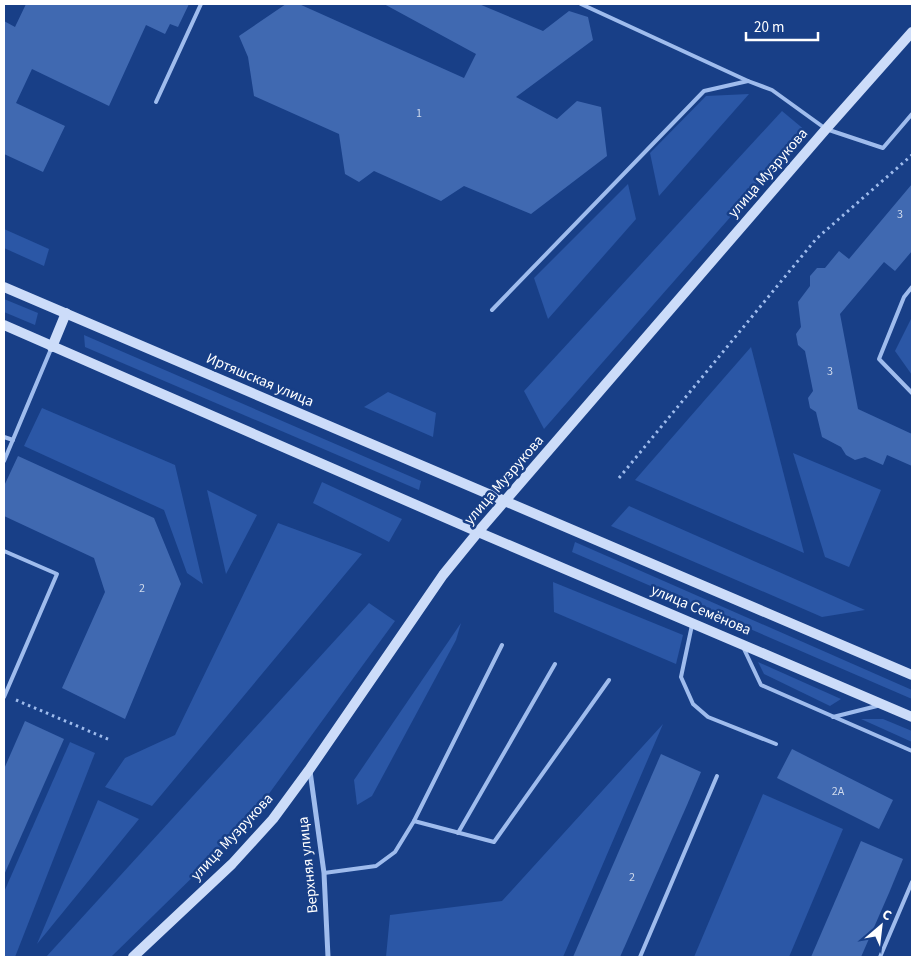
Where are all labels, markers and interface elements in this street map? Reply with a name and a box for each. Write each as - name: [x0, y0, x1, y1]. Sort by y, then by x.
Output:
- scale bar: [746, 10, 818, 42]
- text: 20 m: [754, 17, 784, 38]
- house number: 1: [416, 105, 422, 122]
- street label: улица Музрукова: [723, 124, 813, 222]
- house number: 3: [897, 206, 903, 223]
- street label: Иртяшская улица: [203, 348, 317, 412]
- house number: 3: [827, 363, 833, 380]
- street label: улица Музрукова: [459, 431, 549, 529]
- street label: улица Семёнова: [648, 579, 754, 641]
- house number: 2: [139, 580, 145, 597]
- house number: 2А: [832, 783, 845, 800]
- street label: улица Музрукова: [186, 789, 278, 885]
- street label: Верхняя улица: [292, 816, 324, 914]
- house number: 2: [629, 869, 635, 886]
- north arrow: [856, 901, 906, 951]
- text: С: [878, 905, 895, 926]

